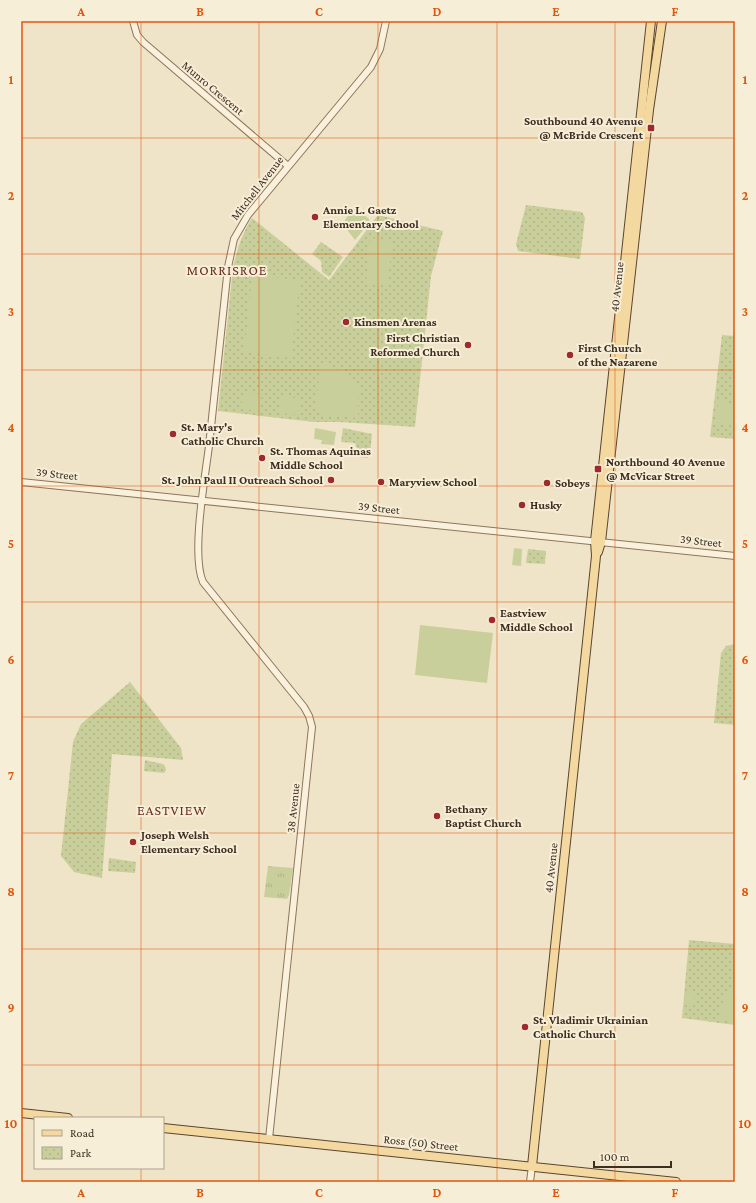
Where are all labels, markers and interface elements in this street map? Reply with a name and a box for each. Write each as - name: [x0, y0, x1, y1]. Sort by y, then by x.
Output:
- text: A: [76, 4, 85, 19]
- text: B: [196, 4, 204, 19]
- text: C: [315, 4, 323, 19]
- text: D: [433, 4, 442, 19]
- text: E: [552, 4, 560, 19]
- text: F: [672, 4, 679, 19]
- street label: Munro Crescent: [179, 58, 248, 119]
- text: 1: [9, 72, 14, 87]
- text: 1: [743, 72, 748, 87]
- place label: Southbound 40 Avenue @ McBride Crescent: [524, 114, 644, 142]
- marker: Southbound 40 Avenue @ McBride Crescent: [646, 123, 656, 133]
- street label: Mitchell Avenue: [228, 153, 286, 223]
- text: 2: [8, 188, 15, 203]
- text: 2: [742, 188, 749, 203]
- place label: Annie L. Gaetz Elementary School: [322, 203, 419, 231]
- marker: Annie L. Gaetz Elementary School: [310, 212, 320, 222]
- street label: 40 Avenue: [607, 261, 627, 313]
- district label: MORRISROE: [187, 262, 267, 278]
- text: 3: [8, 304, 14, 319]
- text: 3: [742, 304, 748, 319]
- place label: Kinsmen Arenas: [354, 315, 437, 329]
- marker: Kinsmen Arenas: [341, 317, 351, 327]
- place label: First Christian Reformed Church: [370, 331, 460, 359]
- marker: First Christian Reformed Church: [463, 340, 473, 350]
- place label: First Church of the Nazarene: [578, 341, 658, 369]
- marker: First Church of the Nazarene: [565, 350, 575, 360]
- text: 4: [7, 420, 15, 435]
- place label: St. Mary's Catholic Church: [181, 420, 264, 448]
- text: 4: [741, 420, 749, 435]
- marker: St. Mary's Catholic Church: [168, 429, 178, 439]
- place label: St. Thomas Aquinas Middle School: [270, 444, 371, 472]
- marker: St. Thomas Aquinas Middle School: [257, 453, 267, 463]
- place label: Northbound 40 Avenue @ McVicar Street: [606, 455, 725, 483]
- marker: Northbound 40 Avenue @ McVicar Street: [593, 464, 603, 474]
- street label: 39 Street: [35, 465, 80, 483]
- place label: St. John Paul II Outreach School: [161, 473, 323, 487]
- marker: St. John Paul II Outreach School: [326, 475, 336, 485]
- place label: Maryview School: [389, 475, 477, 489]
- place label: Sobeys: [555, 476, 590, 490]
- marker: Maryview School: [376, 477, 386, 487]
- marker: Sobeys: [542, 478, 552, 488]
- place label: Husky: [530, 498, 562, 512]
- street label: 39 Street: [357, 499, 402, 517]
- marker: Husky: [517, 500, 527, 510]
- street label: 39 Street: [679, 532, 724, 550]
- text: 5: [8, 536, 14, 551]
- text: 5: [742, 536, 748, 551]
- place label: Eastview Middle School: [500, 606, 573, 634]
- marker: Eastview Middle School: [487, 615, 497, 625]
- text: 6: [7, 652, 15, 667]
- text: 6: [741, 652, 749, 667]
- text: 7: [8, 768, 14, 783]
- text: 7: [742, 768, 748, 783]
- street label: 38 Avenue: [283, 783, 303, 833]
- district label: EASTVIEW: [137, 802, 207, 818]
- place label: Bethany Baptist Church: [445, 802, 522, 830]
- marker: Bethany Baptist Church: [432, 811, 442, 821]
- place label: Joseph Welsh Elementary School: [139, 828, 237, 856]
- marker: Joseph Welsh Elementary School: [128, 837, 138, 847]
- street label: 40 Avenue: [541, 842, 561, 894]
- text: 8: [7, 884, 15, 899]
- text: 8: [741, 884, 749, 899]
- text: 9: [7, 1000, 15, 1015]
- text: 9: [741, 1000, 749, 1015]
- place label: St. Vladimir Ukrainian Catholic Church: [533, 1013, 648, 1041]
- marker: St. Vladimir Ukrainian Catholic Church: [520, 1022, 530, 1032]
- text: 10: [5, 1116, 17, 1131]
- text: 10: [739, 1116, 751, 1131]
- legend: [34, 1117, 164, 1169]
- text: Road: [70, 1126, 95, 1140]
- street label: Ross (50) Street: [383, 1132, 460, 1154]
- scale bar: [594, 1143, 671, 1169]
- text: Park: [70, 1146, 92, 1160]
- text: 100 m: [600, 1150, 630, 1164]
- text: A: [76, 1185, 85, 1200]
- text: B: [196, 1185, 204, 1200]
- text: C: [315, 1185, 323, 1200]
- text: D: [433, 1185, 442, 1200]
- text: E: [552, 1185, 560, 1200]
- text: F: [672, 1185, 679, 1200]

